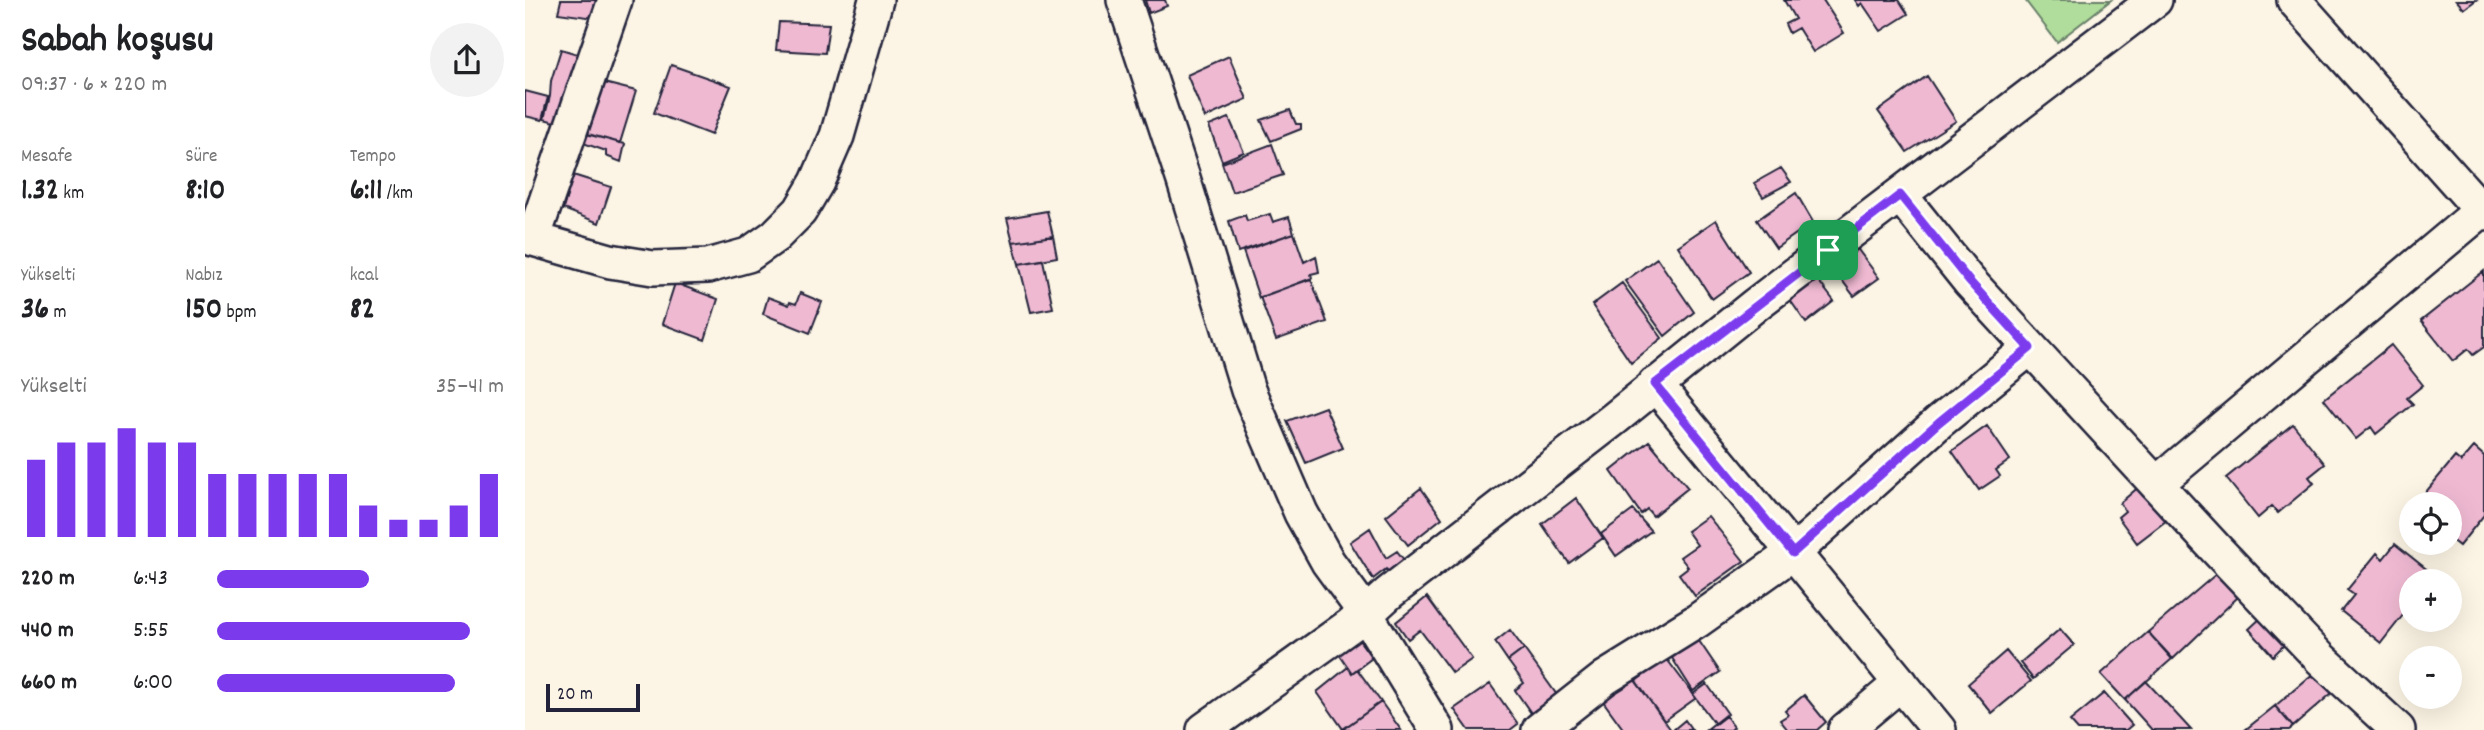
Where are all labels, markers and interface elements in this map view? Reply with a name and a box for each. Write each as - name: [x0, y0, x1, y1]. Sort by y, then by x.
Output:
- text: Sabah koşusu: [21, 15, 214, 70]
- button: share: [430, 23, 504, 97]
- text: 09:37 · 6 × 220 m: [21, 69, 167, 102]
- text: Mesafe: [21, 144, 72, 171]
- text: Süre: [185, 144, 217, 171]
- text: Tempo: [350, 144, 396, 171]
- text: 1.32: [21, 171, 59, 214]
- text: 8:10: [185, 171, 225, 214]
- text: 6:11: [350, 171, 382, 214]
- text: km: [59, 181, 84, 208]
- text: /km: [382, 181, 413, 208]
- pin: [1798, 220, 1858, 280]
- icon: arrive: [1809, 231, 1847, 269]
- text: Yükselti: [21, 263, 75, 290]
- text: Nabız: [185, 263, 223, 290]
- text: kcal: [350, 263, 379, 290]
- text: 36: [21, 290, 49, 333]
- text: 150: [185, 290, 222, 333]
- text: 82: [350, 290, 375, 333]
- text: m: [49, 300, 66, 327]
- text: bpm: [222, 300, 257, 327]
- text: Yükselti: [21, 371, 87, 404]
- text: 35–41 m: [436, 371, 504, 404]
- map controls: [2399, 492, 2462, 709]
- button: locate: [2399, 492, 2462, 555]
- text: 220 m: [21, 563, 75, 596]
- text: 6:43: [133, 563, 168, 596]
- button: +: [2399, 569, 2462, 632]
- text: 440 m: [21, 615, 74, 648]
- text: 5:55: [133, 615, 169, 648]
- button: −: [2399, 646, 2462, 709]
- text: 660 m: [21, 667, 77, 700]
- text: 6:00: [133, 667, 173, 700]
- scale bar: [546, 681, 641, 713]
- text: 20 m: [557, 682, 593, 709]

